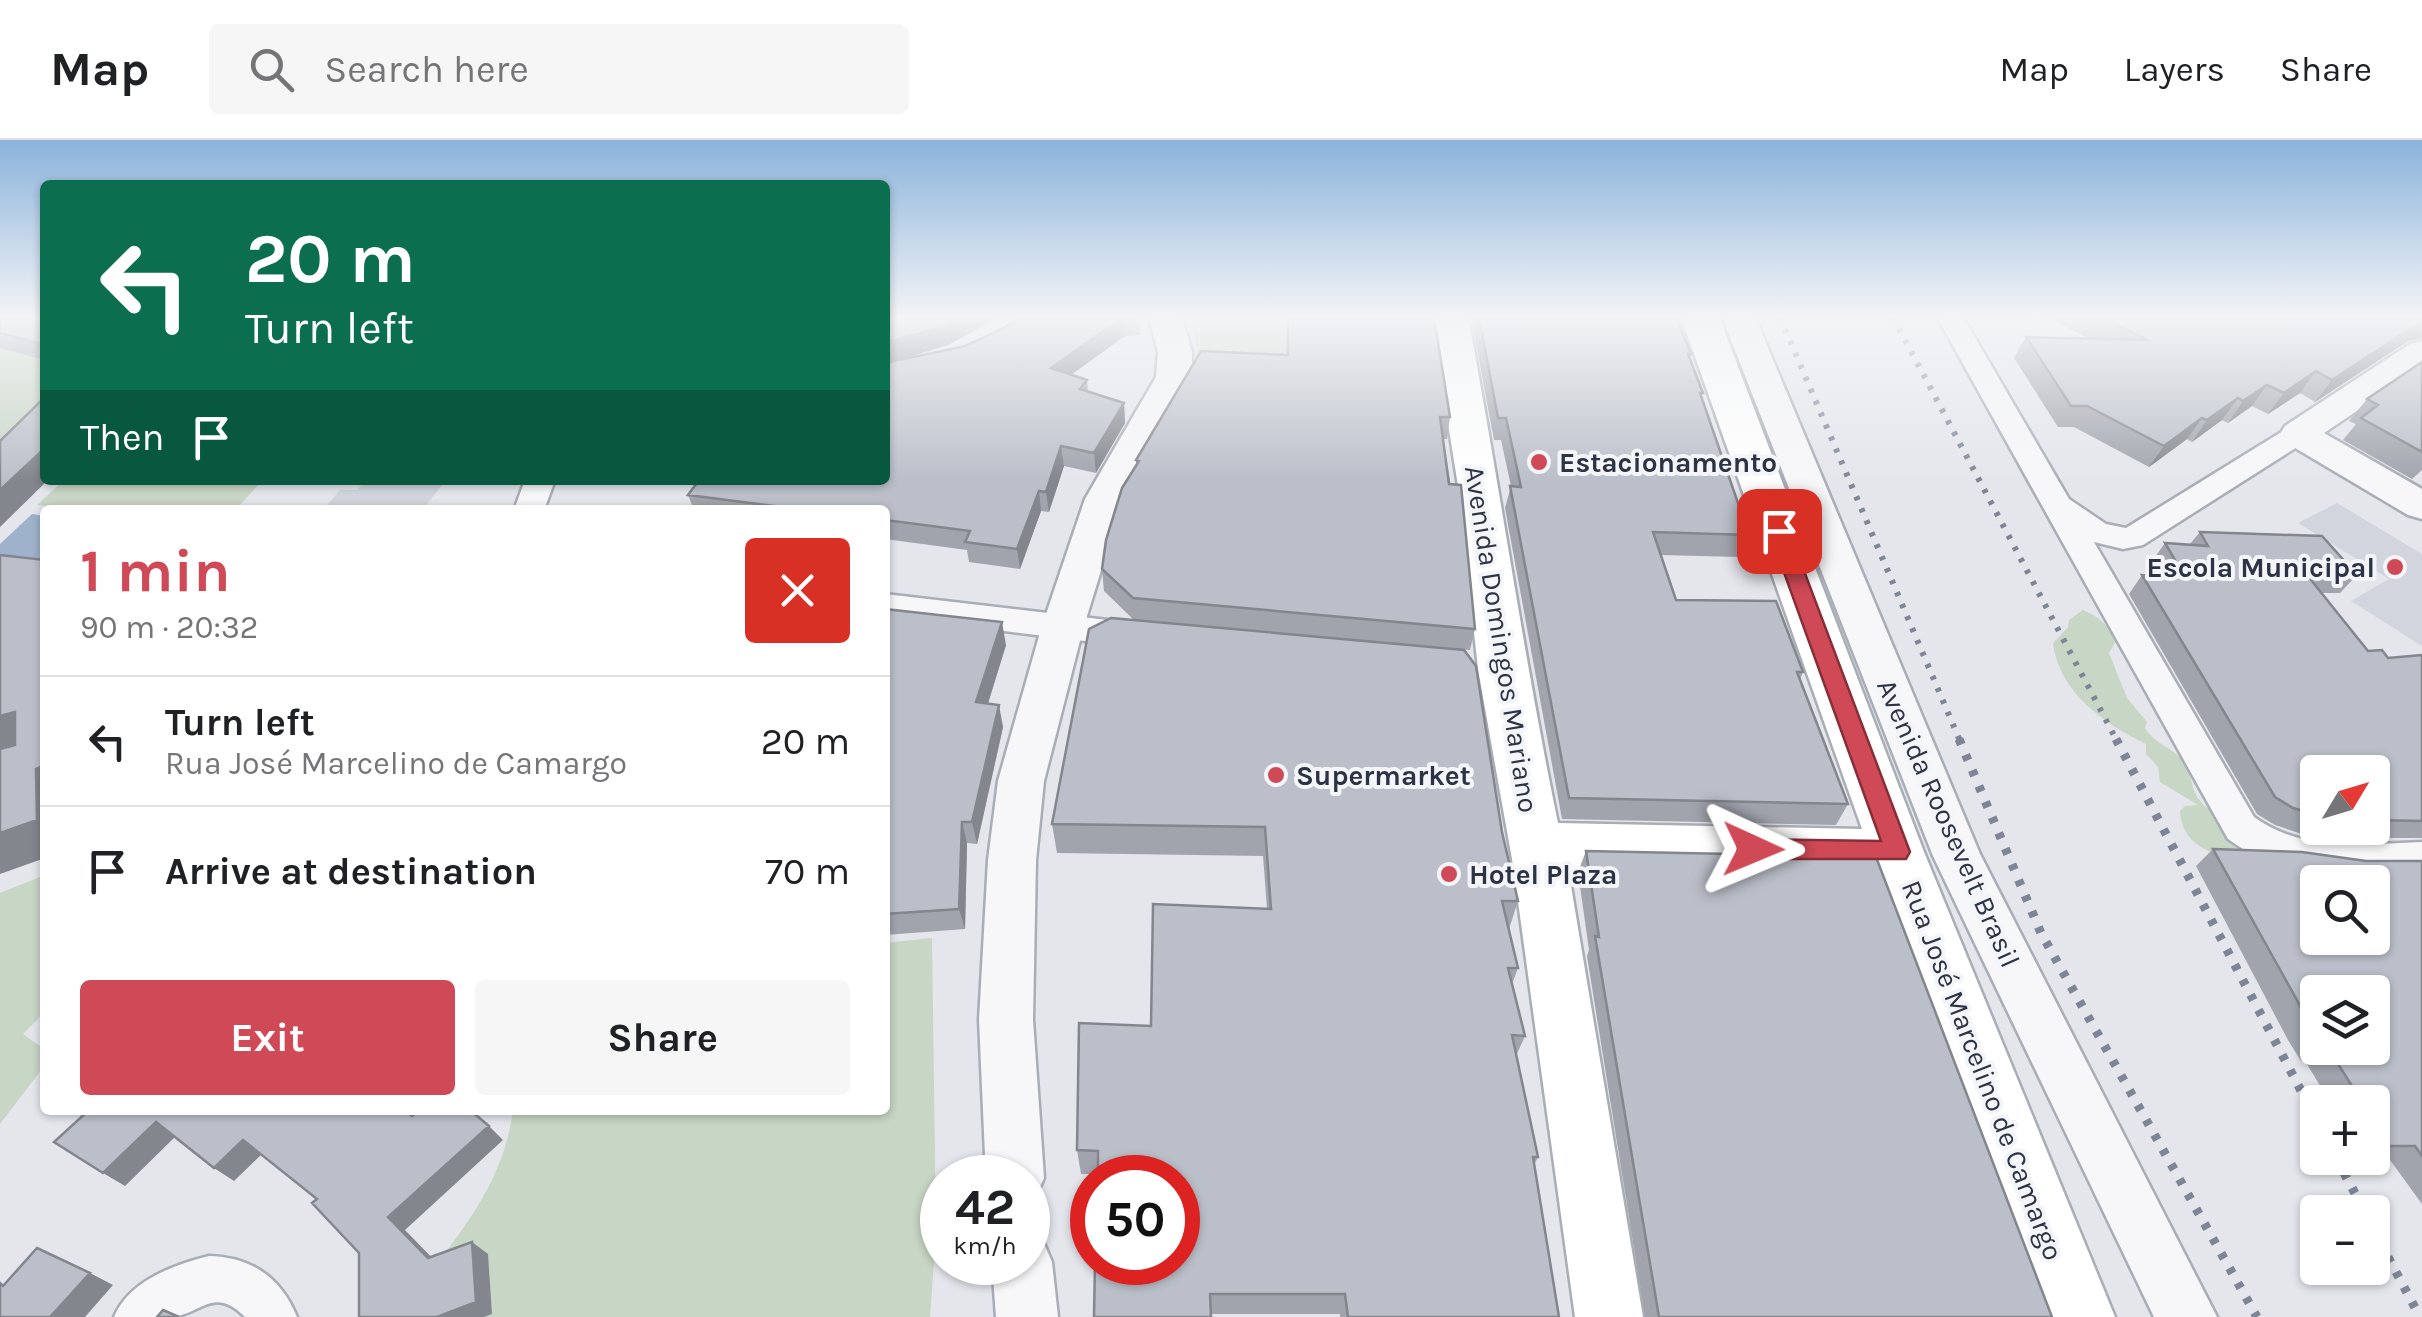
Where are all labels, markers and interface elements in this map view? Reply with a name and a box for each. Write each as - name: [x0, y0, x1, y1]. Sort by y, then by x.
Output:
- search box: [209, 24, 909, 114]
- text: Map: [50, 41, 149, 97]
- icon: search: [244, 42, 299, 97]
- text: Search here: [324, 47, 529, 92]
- text: Map: [1999, 49, 2069, 90]
- text: Layers: [2124, 49, 2225, 90]
- text: Share: [2280, 49, 2372, 90]
- text: 20 m: [245, 218, 416, 300]
- icon: left: [80, 220, 210, 350]
- text: Turn left: [245, 302, 414, 354]
- icon: arrive: [184, 410, 239, 465]
- text: Then: [80, 415, 164, 460]
- place label: Estacionamento: [1559, 446, 1777, 479]
- marker: Estacionamento: [1528, 451, 1550, 473]
- street label: Avenida Domingos Mariano: [1458, 463, 1545, 815]
- pin: [1737, 489, 1822, 574]
- icon: arrive: [1752, 504, 1807, 559]
- text: 1 min: [80, 536, 231, 606]
- button: close: [745, 538, 850, 643]
- place label: Escola Municipal: [2146, 551, 2375, 584]
- marker: Escola Municipal: [2384, 556, 2406, 578]
- text: 90 m · 20:32: [80, 609, 258, 646]
- street label: Avenida Roosevelt Brasil: [1870, 674, 2027, 972]
- text: Turn left: [165, 700, 315, 745]
- icon: left: [80, 714, 135, 769]
- text: 20 m: [761, 719, 850, 764]
- text: Rua José Marcelino de Camargo: [165, 745, 627, 782]
- north arrow: [2300, 755, 2390, 845]
- map controls: [2300, 755, 2390, 1285]
- place label: Supermarket: [1296, 759, 1471, 792]
- marker: Supermarket: [1265, 764, 1287, 786]
- position arrow: [1701, 797, 1805, 901]
- icon: arrive: [80, 844, 135, 899]
- text: Arrive at destination: [165, 849, 537, 894]
- text: 70 m: [765, 849, 850, 894]
- place label: Hotel Plaza: [1469, 858, 1618, 891]
- marker: Hotel Plaza: [1438, 863, 1460, 885]
- button: search: [2300, 865, 2390, 955]
- street label: Rua José Marcelino de Camargo: [1895, 876, 2070, 1265]
- button: layers: [2300, 975, 2390, 1065]
- button: Exit: [80, 980, 455, 1095]
- button: Share: [475, 980, 850, 1095]
- button: +: [2300, 1085, 2390, 1175]
- speed limit sign: 50: [1070, 1155, 1200, 1285]
- text: 42: [955, 1178, 1015, 1237]
- button: −: [2300, 1195, 2390, 1285]
- text: km/h: [953, 1231, 1017, 1260]

